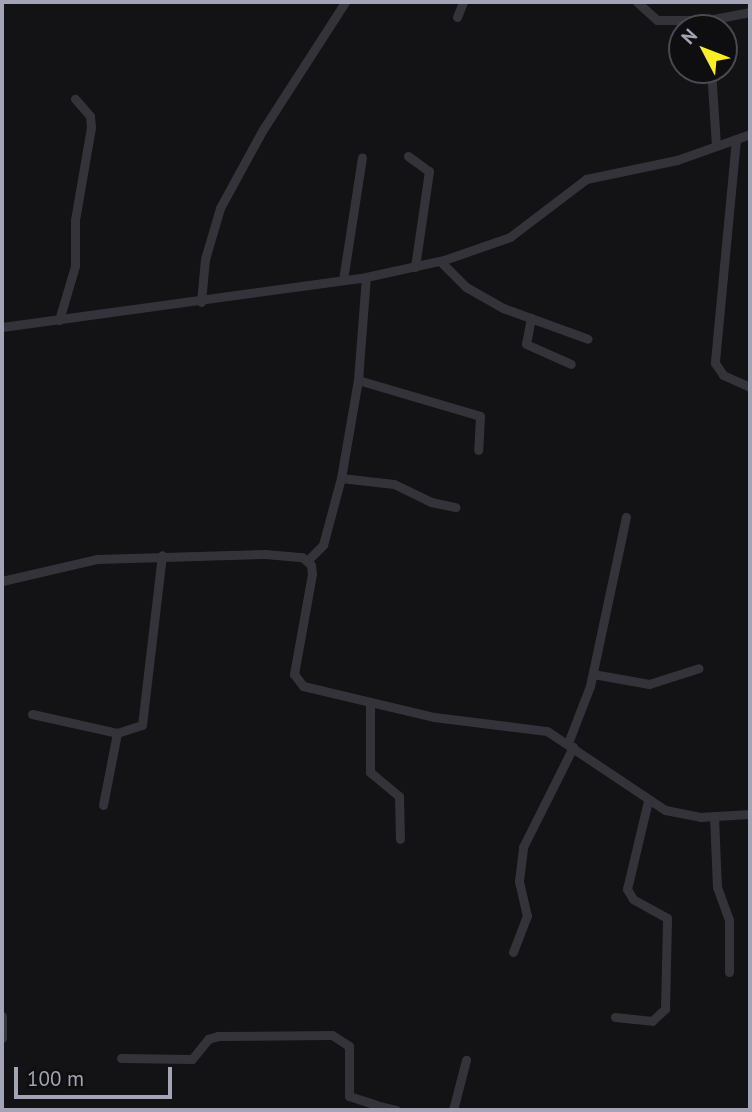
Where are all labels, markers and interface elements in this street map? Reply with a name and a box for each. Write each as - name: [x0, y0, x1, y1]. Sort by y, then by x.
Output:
- north arrow: [668, 14, 738, 84]
- text: N: [676, 24, 702, 49]
- scale bar: [18, 1052, 175, 1096]
- text: 100 m: [27, 1065, 84, 1092]

